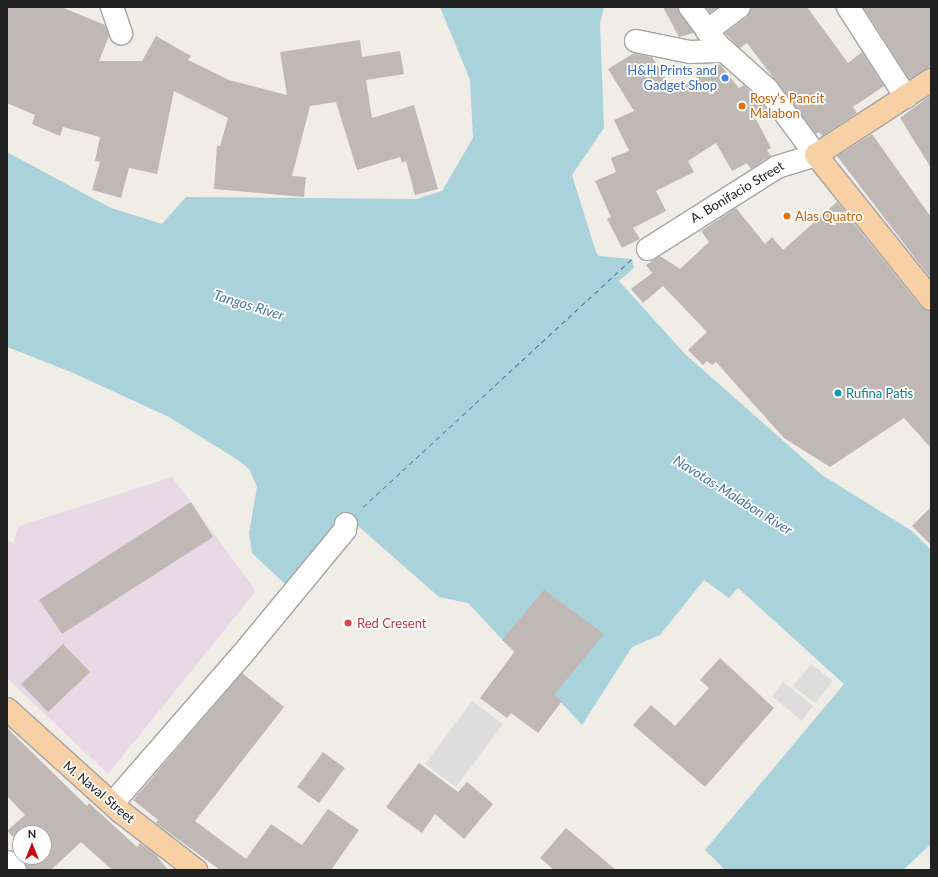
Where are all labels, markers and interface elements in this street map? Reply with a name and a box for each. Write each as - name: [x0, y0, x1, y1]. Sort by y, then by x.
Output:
- place label: H&H Prints and Gadget Shop: [627, 63, 717, 94]
- marker: H&H Prints and Gadget Shop: [720, 73, 730, 83]
- place label: Rosy's Pancit Malabon: [750, 91, 824, 122]
- marker: Rosy's Pancit Malabon: [737, 101, 747, 111]
- street label: A. Bonifacio Street: [687, 158, 787, 226]
- place label: Alas Quatro: [795, 208, 863, 224]
- marker: Alas Quatro: [782, 211, 792, 221]
- water label: Tangos River: [212, 286, 286, 324]
- place label: Rufina Patis: [846, 385, 913, 401]
- marker: Rufina Patis: [833, 388, 843, 398]
- water label: Navotas-Malabon River: [670, 452, 796, 538]
- place label: Red Cresent: [357, 615, 426, 631]
- marker: Red Cresent: [342, 617, 354, 629]
- street label: M. Naval Street: [60, 758, 138, 826]
- north arrow: [12, 825, 52, 865]
- text: N: [28, 827, 36, 840]

